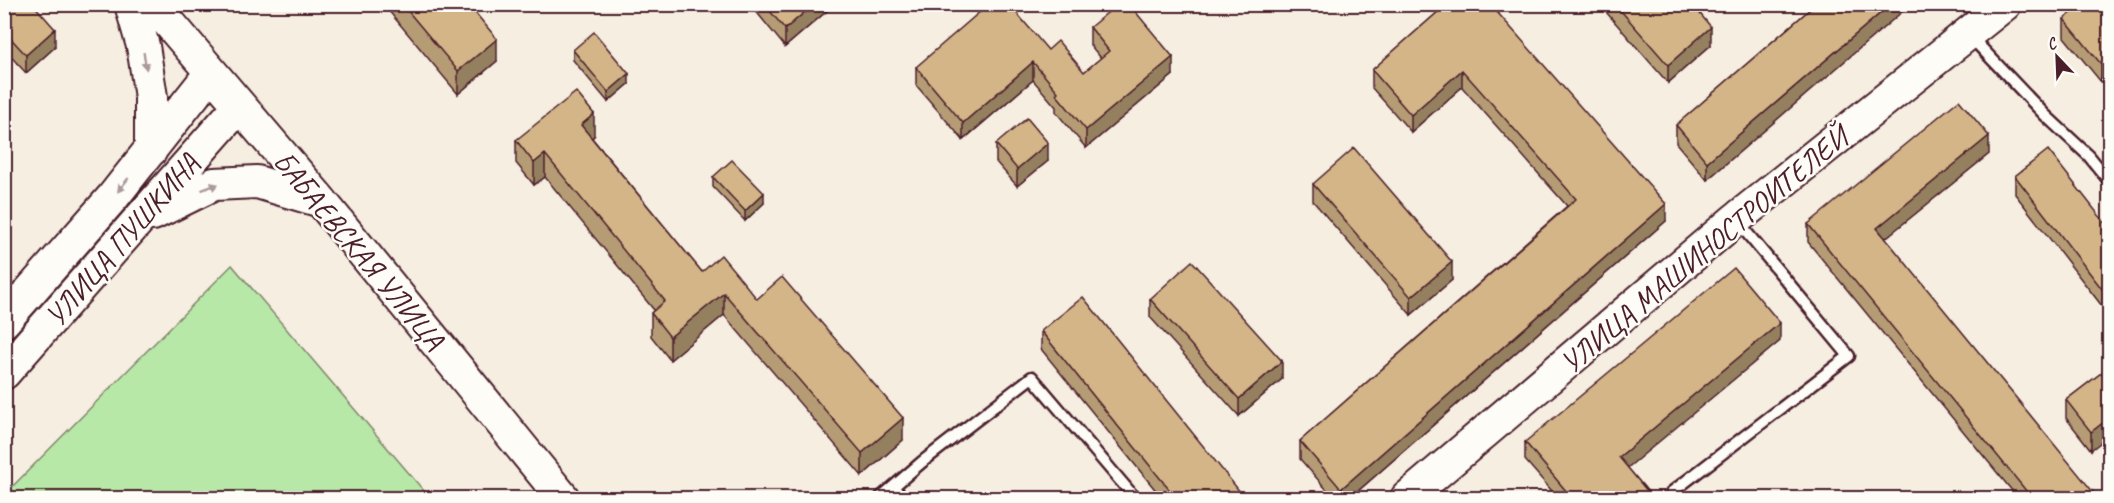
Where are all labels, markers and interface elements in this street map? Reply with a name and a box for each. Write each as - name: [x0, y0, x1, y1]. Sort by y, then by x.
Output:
- north arrow: [2027, 27, 2087, 87]
- text: С: [2044, 33, 2061, 55]
- one-way arrow: [141, 52, 150, 71]
- street label: УЛИЦА МАШИНОСТРОИТЕЛЕЙ: [1552, 115, 1860, 382]
- street label: БАБАЕВСКАЯ УЛИЦА: [265, 143, 454, 358]
- street label: УЛИЦА ПУШКИНА: [37, 145, 208, 334]
- one-way arrow: [116, 177, 129, 193]
- one-way arrow: [201, 182, 219, 192]

